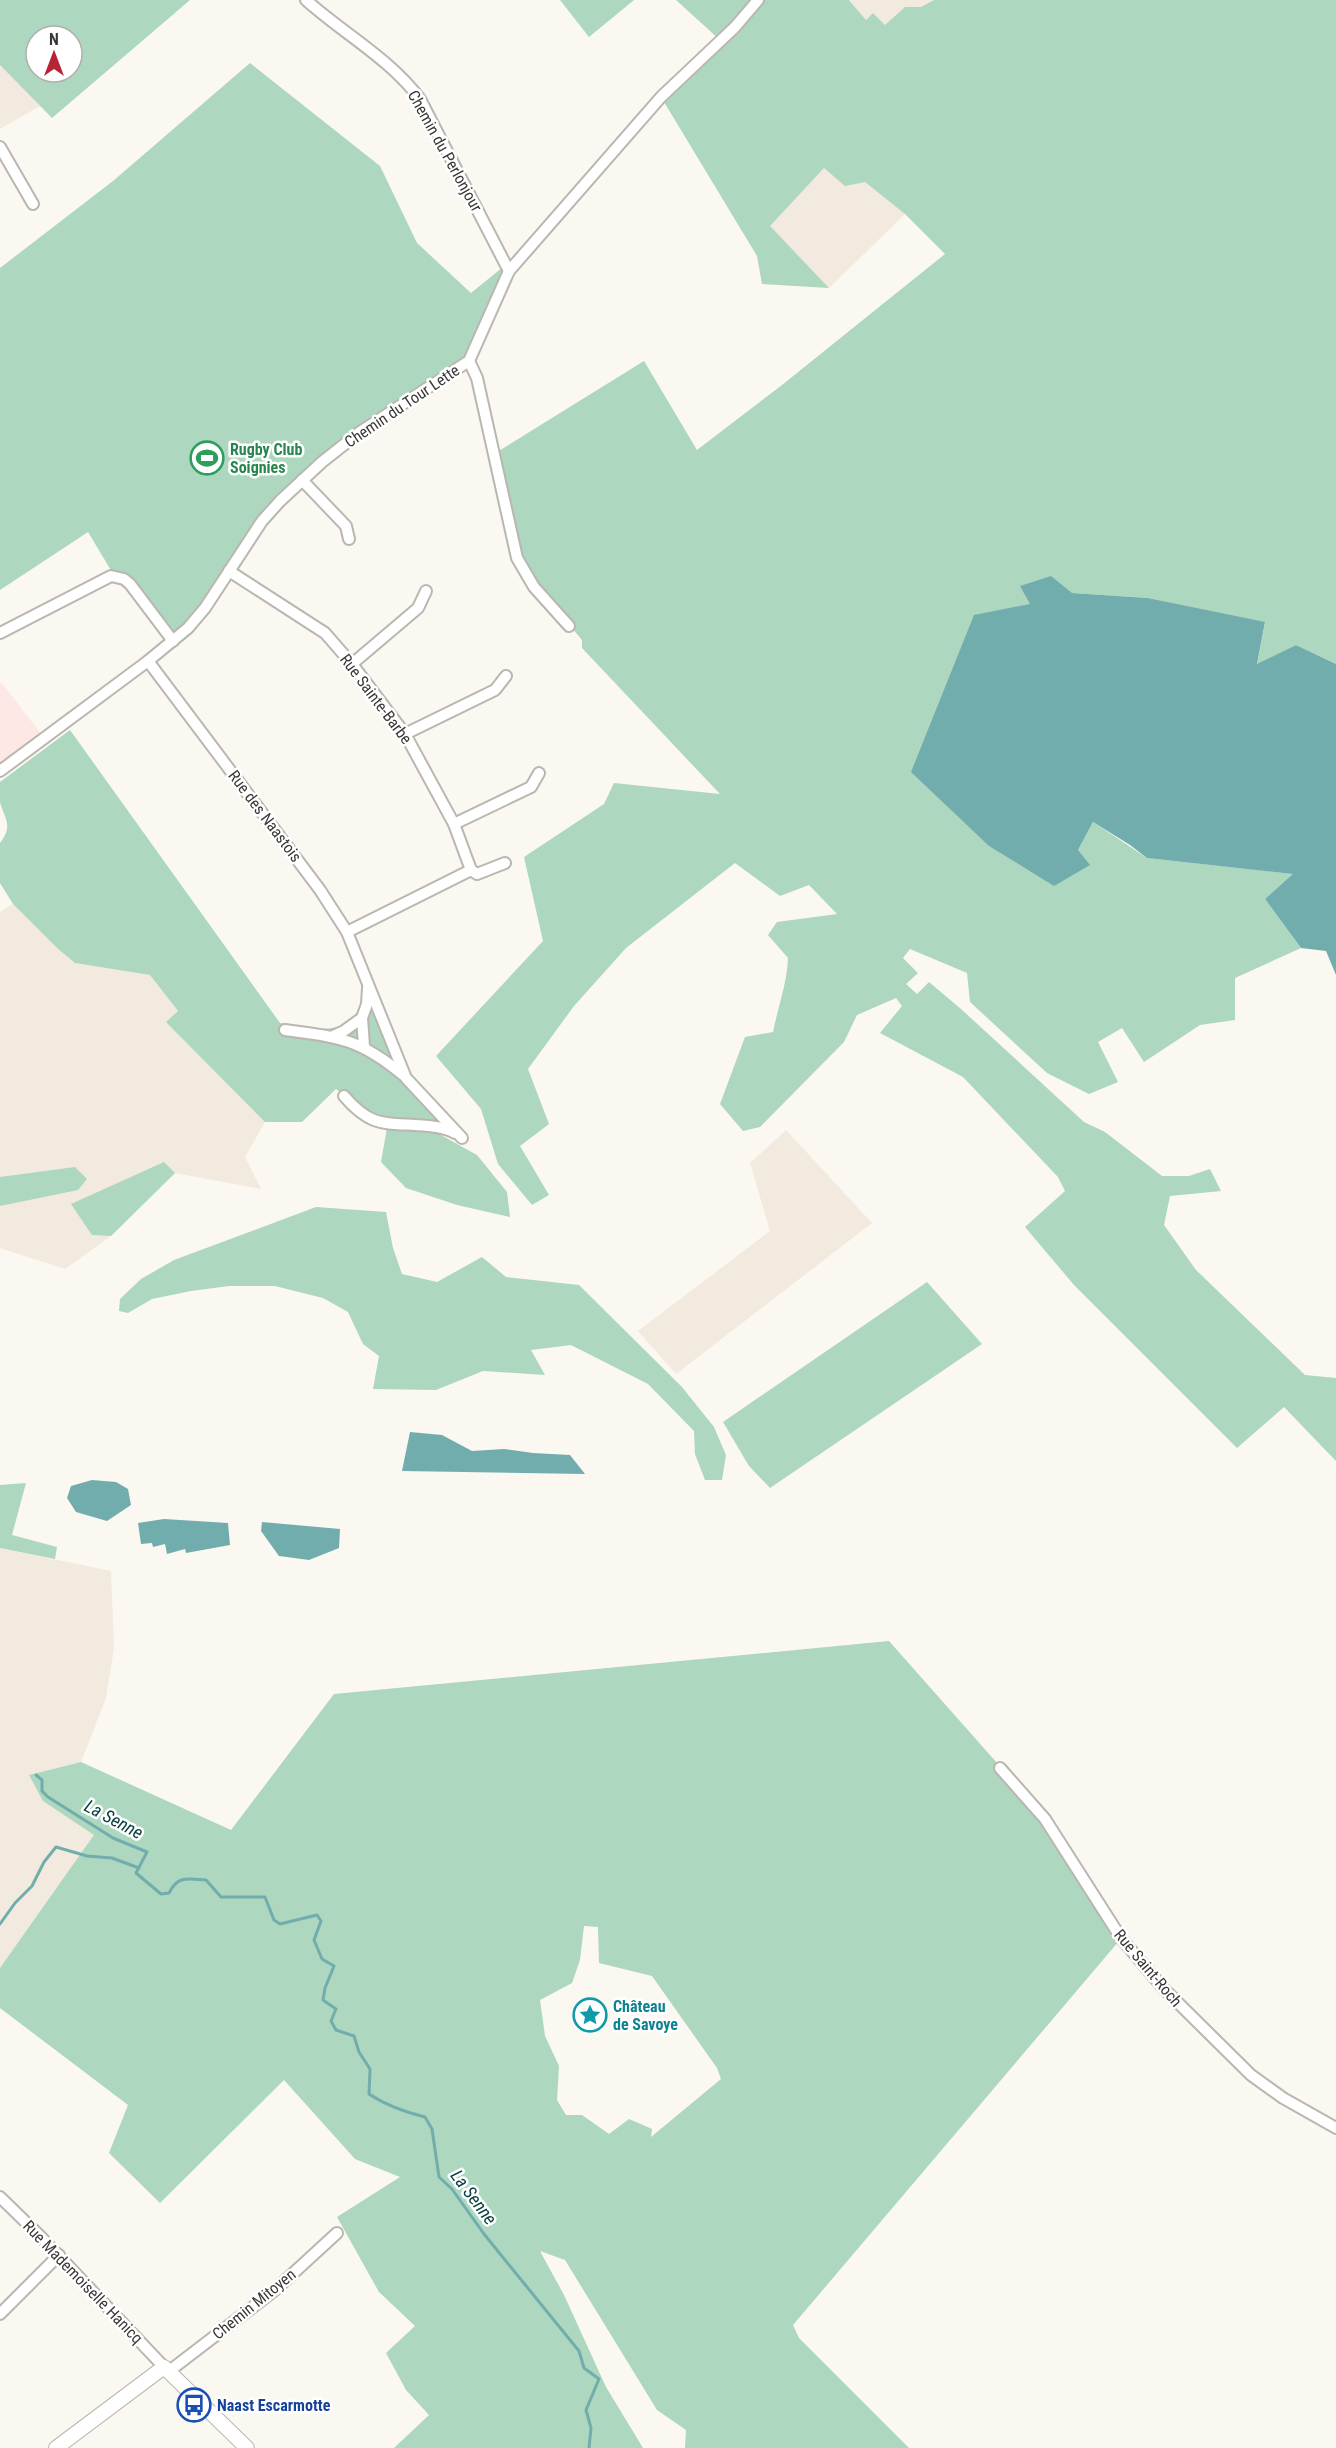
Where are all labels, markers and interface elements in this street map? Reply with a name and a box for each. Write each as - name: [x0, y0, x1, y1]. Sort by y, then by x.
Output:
- north arrow: [24, 24, 84, 84]
- text: N: [49, 30, 59, 49]
- street label: Chemin du Perlonjour: [404, 87, 486, 215]
- street label: Chemin du Tour Lette: [341, 361, 463, 451]
- sports icon: Rugby Club Soignies: [189, 440, 225, 476]
- place label: Rugby Club Soignies: [230, 440, 302, 477]
- street label: Rue Sainte-Barbe: [336, 650, 416, 748]
- street label: Rue des Naastois: [224, 766, 306, 866]
- water label: La Senne: [81, 1795, 147, 1843]
- street label: Rue Saint-Roch: [1110, 1925, 1186, 2011]
- place icon: Château de Savoye: [572, 1997, 608, 2033]
- place label: Château de Savoye: [613, 1997, 678, 2034]
- water label: La Senne: [447, 2165, 501, 2229]
- street label: Rue Mademoiselle Hanicq: [19, 2216, 147, 2348]
- street label: Chemin Mitoyen: [209, 2265, 299, 2343]
- bus stop icon: Naast Escarmotte: [176, 2387, 212, 2423]
- place label: Naast Escarmotte: [217, 2396, 331, 2415]

